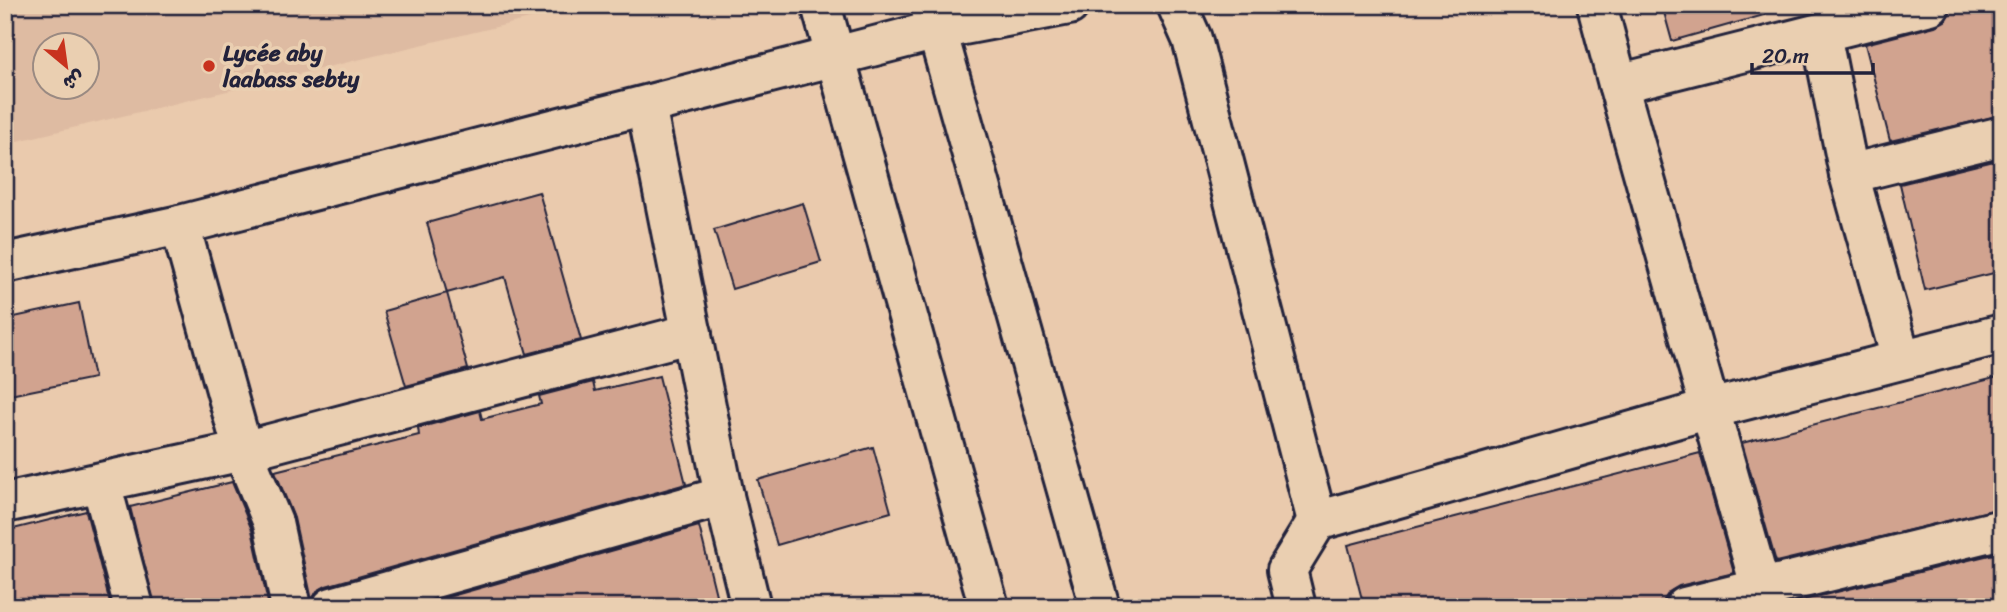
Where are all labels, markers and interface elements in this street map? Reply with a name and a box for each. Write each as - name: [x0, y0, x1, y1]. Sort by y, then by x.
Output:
- north arrow: [32, 32, 102, 102]
- scale bar: [1752, 32, 1872, 76]
- place label: Lycée aby laabass sebty: [222, 33, 360, 100]
- text: 20 m: [1762, 37, 1809, 75]
- marker: Lycée aby laabass sebty: [201, 58, 217, 74]
- text: ش: [57, 61, 91, 100]

